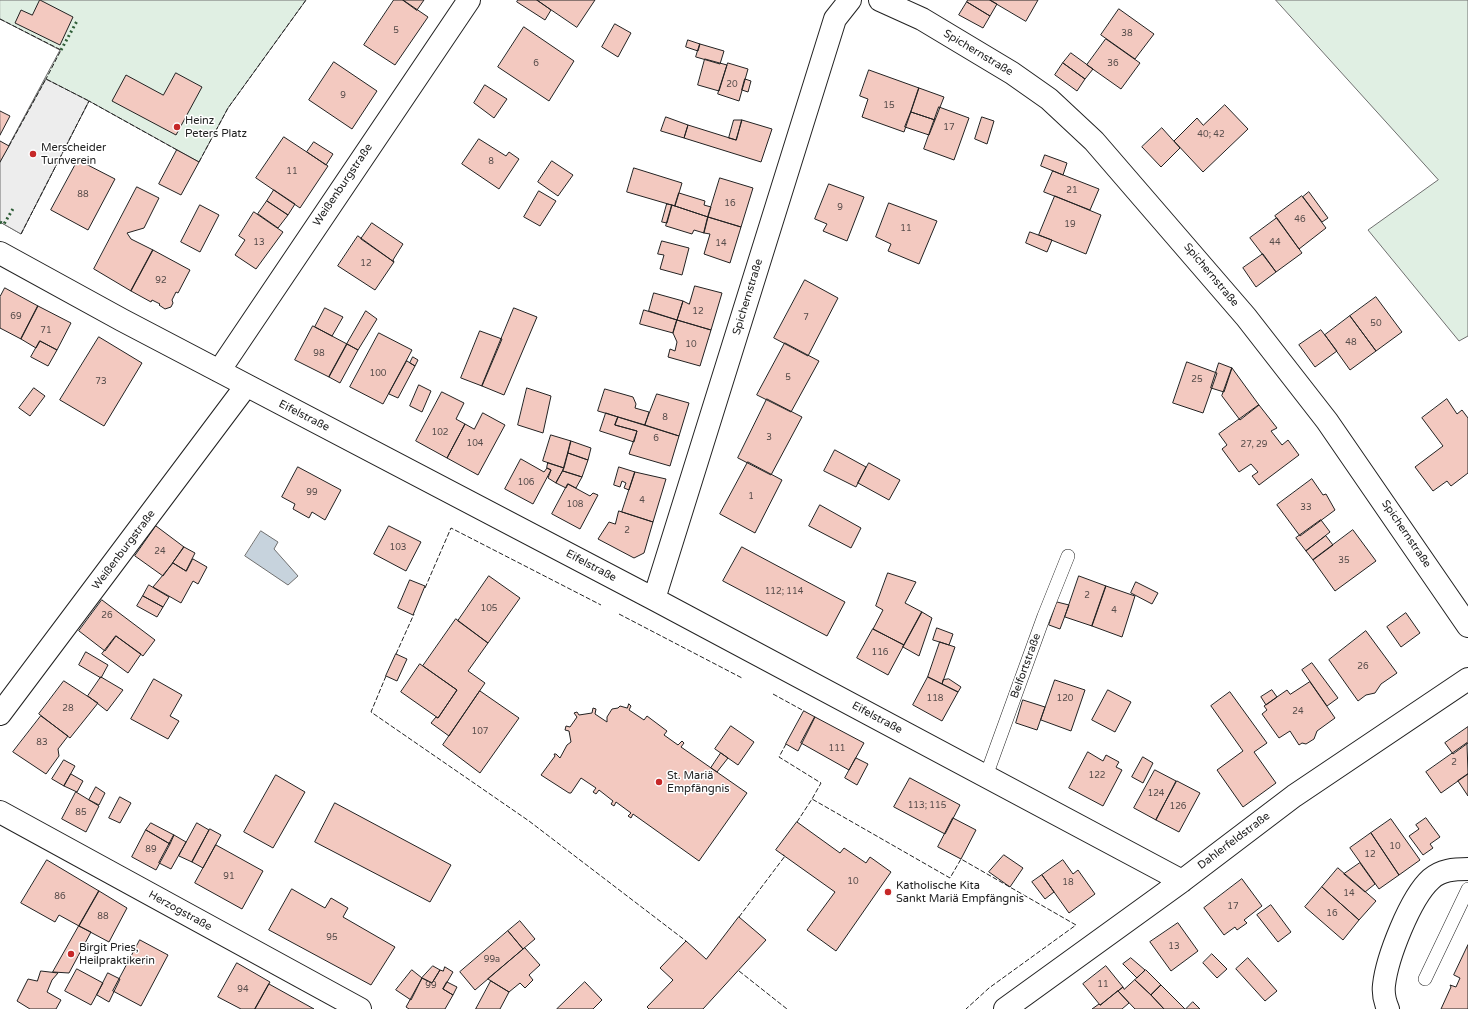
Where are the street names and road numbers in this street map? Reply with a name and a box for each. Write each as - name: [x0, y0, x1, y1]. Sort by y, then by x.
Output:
- street label: Spichernstraße: [941, 27, 1015, 79]
- street label: Weißenburgstraße: [311, 141, 375, 229]
- street label: Spichernstraße: [1181, 241, 1241, 309]
- street label: Spichernstraße: [730, 257, 766, 337]
- street label: Eifelstraße: [276, 398, 332, 434]
- street label: Spichernstraße: [1378, 498, 1434, 570]
- street label: Weißenburgstraße: [90, 507, 158, 593]
- street label: Eifelstraße: [563, 547, 619, 585]
- street label: Belfortstraße: [1008, 632, 1044, 700]
- street label: Eifelstraße: [849, 699, 905, 737]
- street label: Dahlerfeldstraße: [1195, 810, 1273, 872]
- street label: Herzogstraße: [146, 888, 214, 934]

